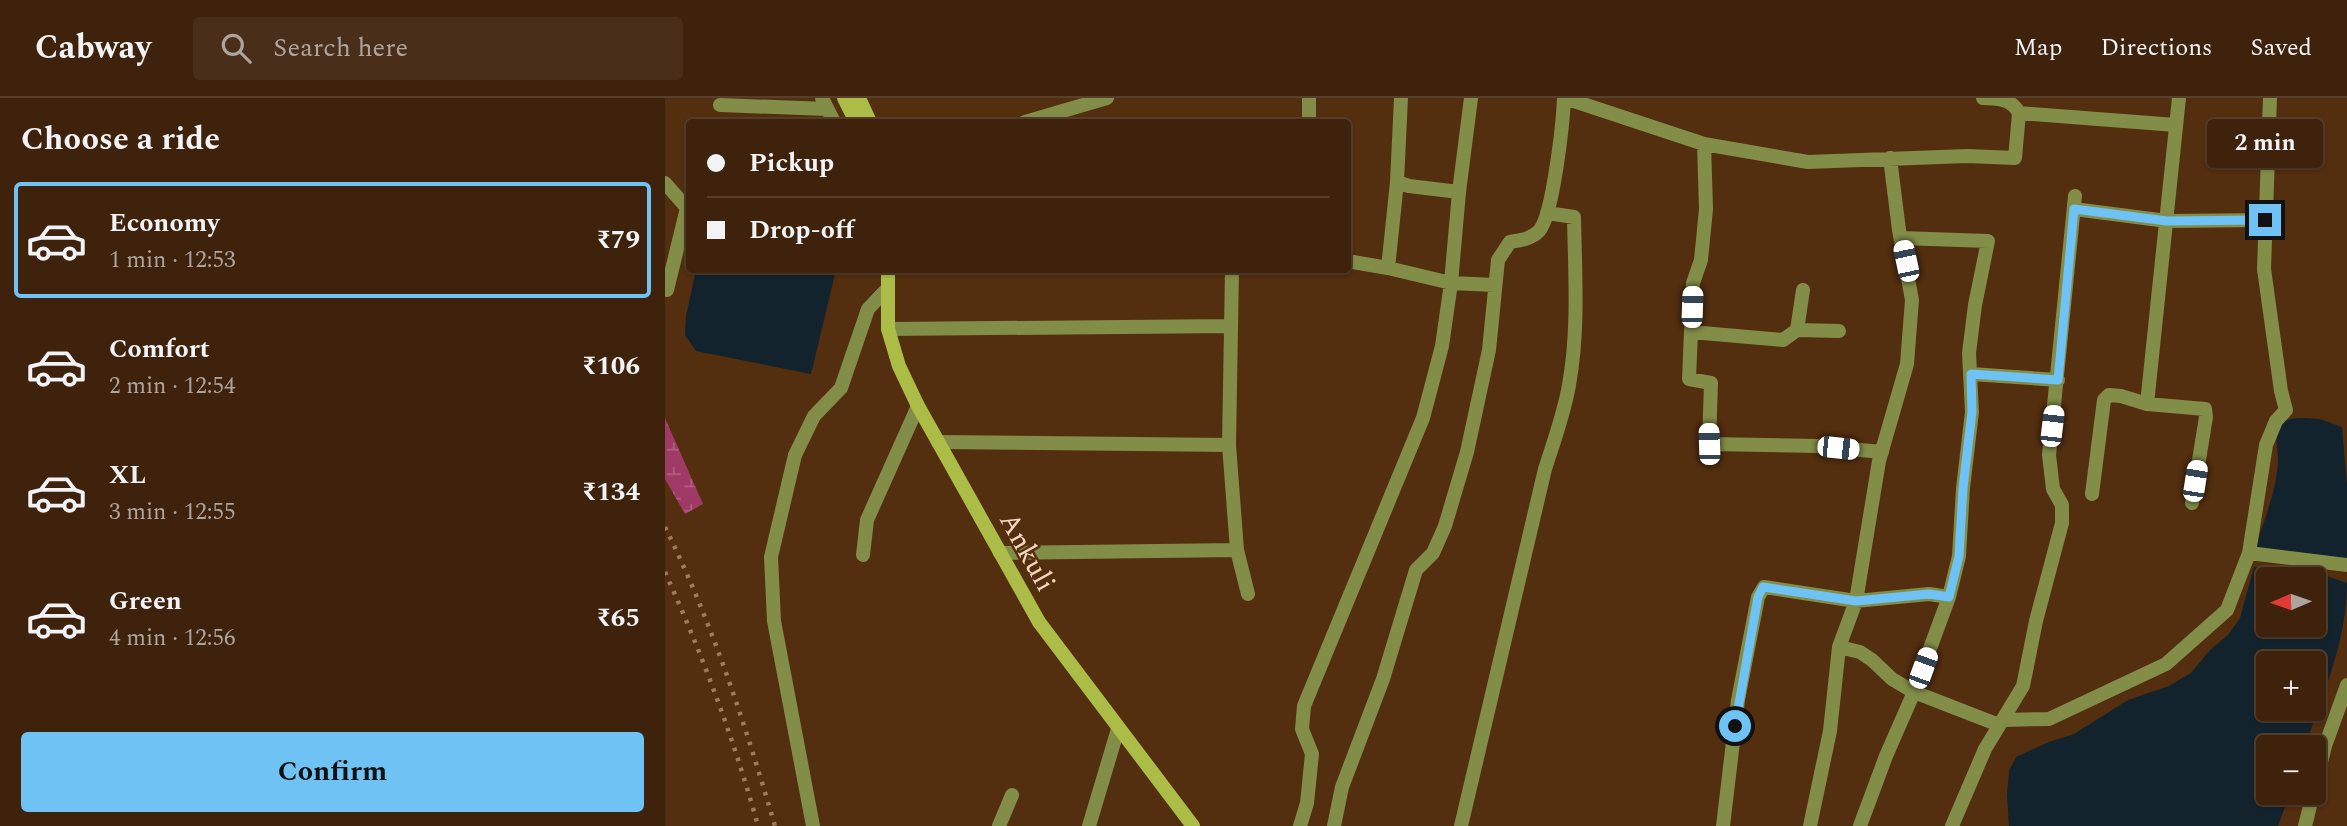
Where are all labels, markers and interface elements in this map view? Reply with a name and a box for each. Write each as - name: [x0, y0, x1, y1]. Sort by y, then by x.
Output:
- search box: [193, 17, 683, 80]
- text: Cabway: [35, 23, 151, 73]
- text: Search here: [273, 28, 408, 68]
- icon: search: [217, 29, 255, 67]
- text: Map: [2014, 30, 2062, 66]
- text: Directions: [2100, 30, 2212, 66]
- text: Saved: [2250, 30, 2312, 66]
- text: Choose a ride: [21, 115, 220, 164]
- callout: 2 min: [2207, 118, 2323, 167]
- text: 2 min: [2234, 126, 2296, 161]
- text: Pickup: [749, 143, 834, 183]
- text: Economy: [109, 203, 219, 243]
- route end: [2249, 204, 2281, 236]
- icon: car: [25, 209, 88, 272]
- text: Drop-off: [749, 210, 854, 250]
- text: ₹79: [596, 220, 640, 260]
- car: [1892, 238, 1921, 284]
- text: 1 min · 12:53: [109, 243, 236, 278]
- car: [1681, 286, 1704, 328]
- text: Comfort: [109, 329, 210, 369]
- icon: car: [25, 335, 88, 398]
- text: ₹106: [582, 346, 640, 386]
- text: 2 min · 12:54: [109, 369, 236, 404]
- car: [2040, 404, 2065, 448]
- car: [1698, 423, 1721, 465]
- car: [1817, 435, 1860, 461]
- text: XL: [109, 455, 146, 495]
- car: [2182, 459, 2209, 503]
- icon: car: [25, 461, 88, 524]
- text: ₹134: [582, 472, 640, 512]
- text: 3 min · 12:55: [109, 495, 236, 530]
- street label: Ankuli: [988, 504, 1066, 600]
- north arrow: [2256, 567, 2326, 637]
- map controls: [2256, 567, 2326, 805]
- text: Green: [109, 581, 182, 621]
- icon: car: [25, 587, 88, 650]
- text: ₹65: [596, 598, 640, 638]
- text: 4 min · 12:56: [109, 621, 236, 656]
- car: [1906, 645, 1941, 691]
- button: +: [2256, 651, 2326, 721]
- route start: [1719, 710, 1751, 742]
- button: Confirm: [21, 732, 644, 812]
- button: −: [2256, 735, 2326, 805]

